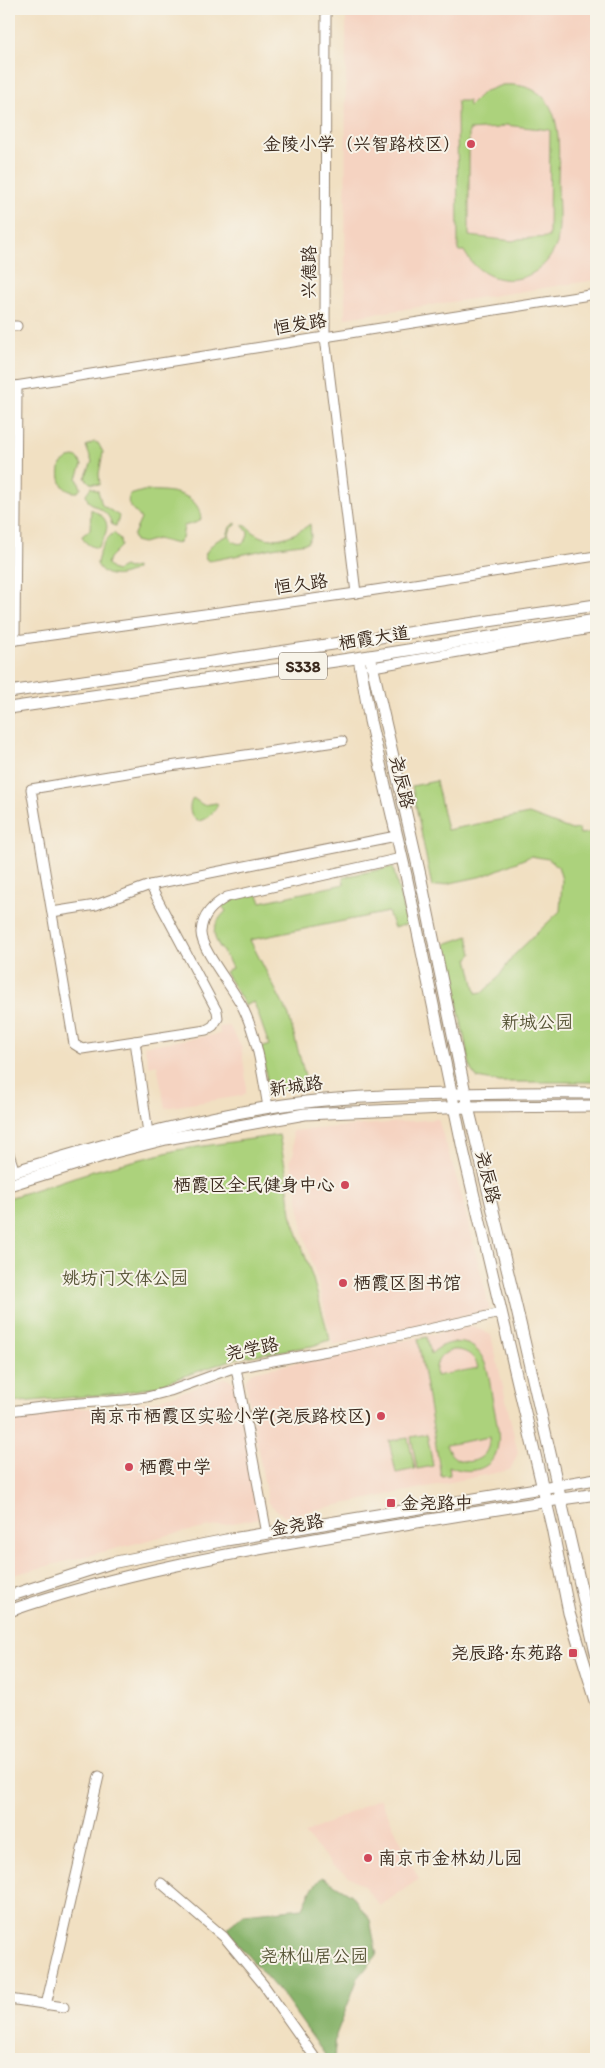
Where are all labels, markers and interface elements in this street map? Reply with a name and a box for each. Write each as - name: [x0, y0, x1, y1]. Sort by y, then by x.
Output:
- place label: 金陵小学（兴智路校区）: [263, 133, 461, 155]
- marker: 金陵小学（兴智路校区）: [465, 138, 477, 150]
- street label: 兴德路: [298, 245, 320, 299]
- street label: 恒发路: [272, 309, 328, 339]
- street label: 恒久路: [273, 569, 329, 599]
- street label: 栖霞大道: [337, 622, 411, 654]
- road number: S338: [279, 652, 327, 679]
- street label: 尧辰路: [385, 753, 419, 811]
- park label: 新城公园: [501, 1011, 573, 1033]
- street label: 新城路: [268, 1071, 324, 1101]
- street label: 尧辰路: [471, 1148, 505, 1206]
- place label: 栖霞区全民健身中心: [173, 1174, 335, 1196]
- marker: 栖霞区全民健身中心: [339, 1179, 351, 1191]
- park label: 姚坊门文体公园: [62, 1267, 188, 1289]
- place label: 栖霞区图书馆: [353, 1272, 461, 1294]
- marker: 栖霞区图书馆: [337, 1277, 349, 1289]
- street label: 尧学路: [223, 1333, 281, 1365]
- place label: 南京市栖霞区实验小学(尧辰路校区): [89, 1405, 371, 1427]
- marker: 南京市栖霞区实验小学(尧辰路校区): [375, 1410, 387, 1422]
- place label: 栖霞中学: [139, 1456, 211, 1478]
- marker: 栖霞中学: [123, 1461, 135, 1473]
- place label: 金尧路中: [401, 1492, 473, 1514]
- marker: 金尧路中: [385, 1497, 397, 1509]
- street label: 金尧路: [269, 1509, 325, 1541]
- place label: 尧辰路·东苑路: [451, 1642, 563, 1664]
- marker: 尧辰路·东苑路: [567, 1647, 579, 1659]
- place label: 南京市金林幼儿园: [378, 1847, 522, 1869]
- marker: 南京市金林幼儿园: [362, 1852, 374, 1864]
- park label: 尧林仙居公园: [260, 1945, 368, 1967]

